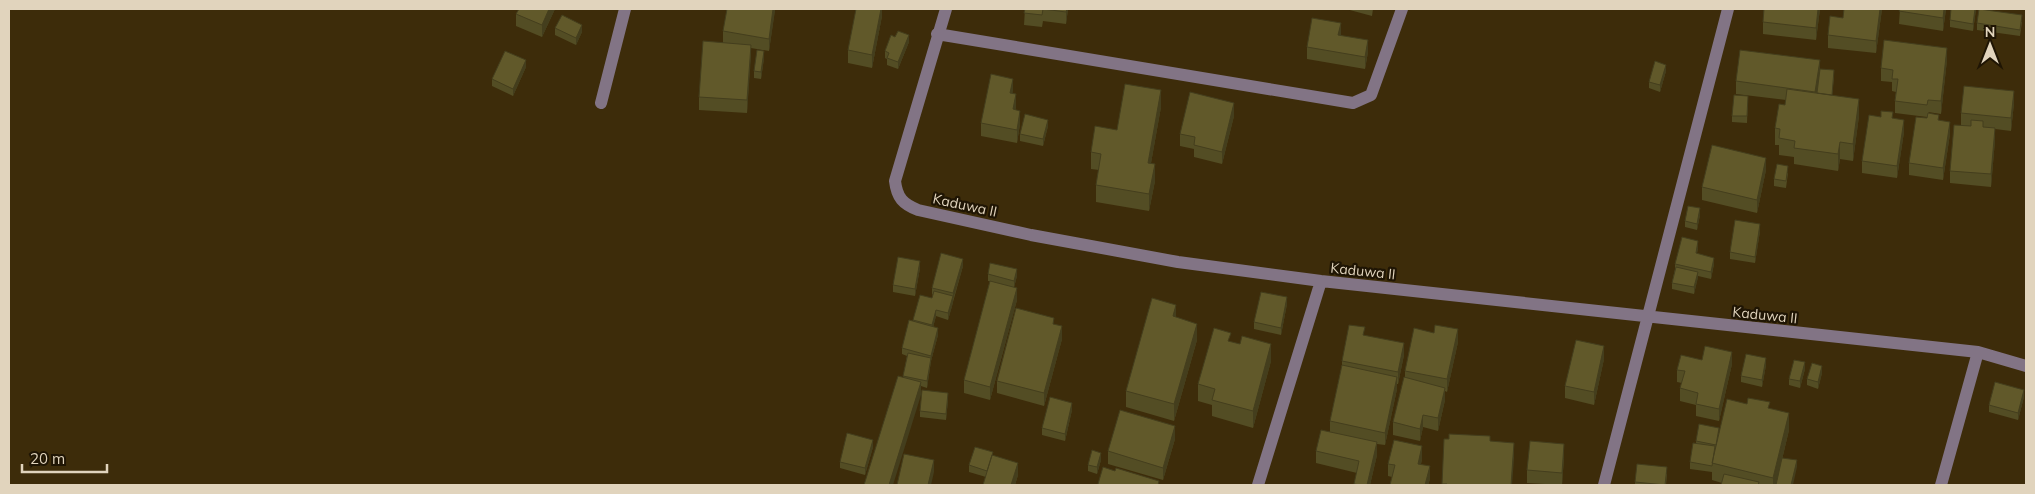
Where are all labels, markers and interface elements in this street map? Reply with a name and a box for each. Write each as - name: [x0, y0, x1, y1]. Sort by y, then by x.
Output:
- north arrow: [1965, 20, 2015, 70]
- text: N: [1985, 23, 1995, 41]
- street label: Kaduwa II: [931, 189, 999, 221]
- street label: Kaduwa II: [1330, 259, 1396, 283]
- street label: Kaduwa II: [1732, 303, 1798, 327]
- scale bar: [22, 442, 108, 474]
- text: 20 m: [30, 449, 65, 468]

